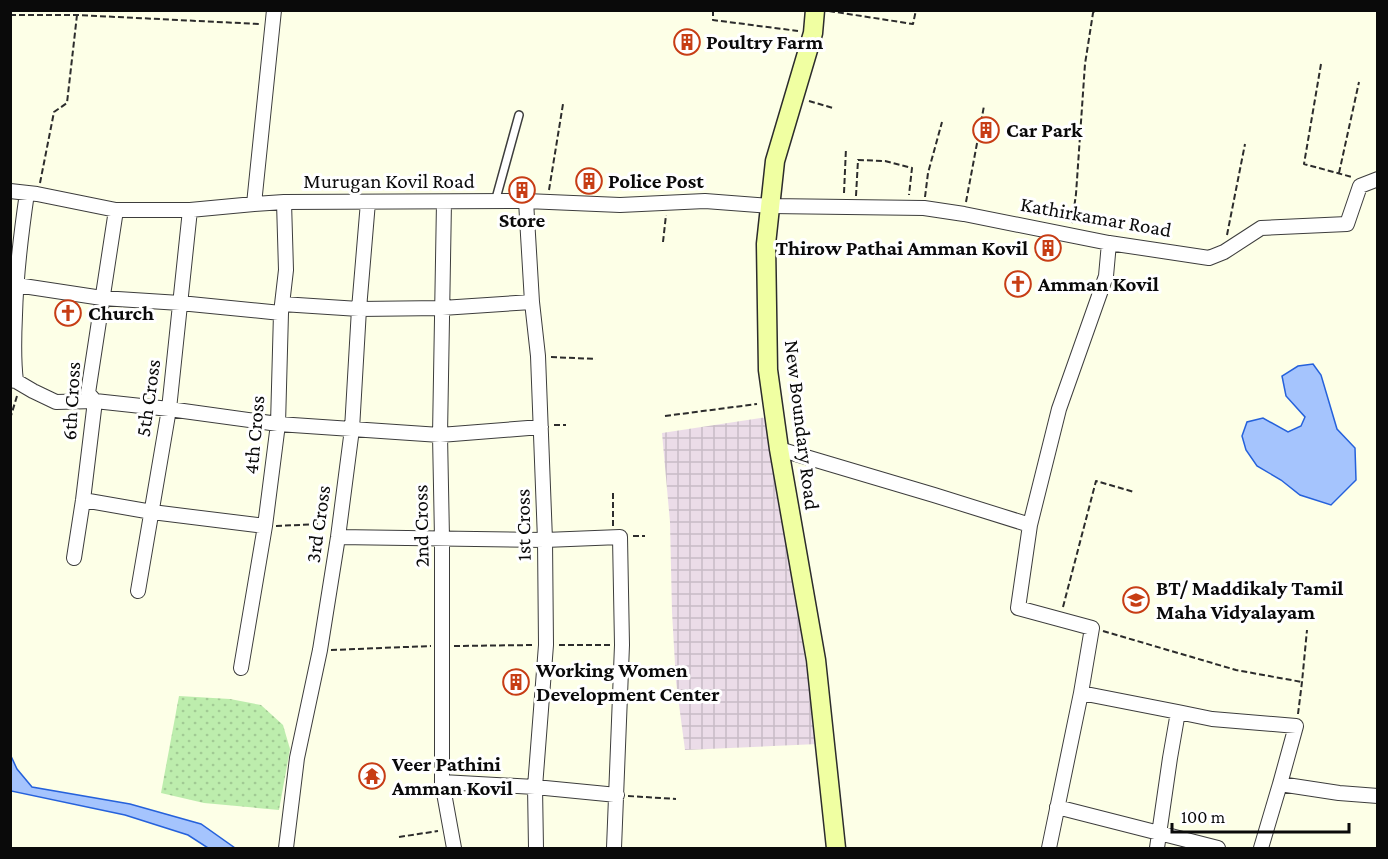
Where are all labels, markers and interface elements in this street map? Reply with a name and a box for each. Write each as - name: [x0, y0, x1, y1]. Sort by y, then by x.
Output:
- building icon: Poultry Farm: [672, 27, 702, 57]
- place label: Poultry Farm: [706, 30, 824, 54]
- building icon: Car Park: [971, 115, 1001, 145]
- place label: Car Park: [1006, 118, 1083, 142]
- building icon: Police Post: [574, 166, 604, 196]
- street label: Murugan Kovil Road: [303, 169, 475, 193]
- place label: Police Post: [608, 169, 704, 193]
- building icon: Store: [507, 175, 537, 205]
- street label: Kathirkamar Road: [1019, 192, 1173, 242]
- place label: Store: [499, 208, 545, 232]
- building icon: Thirow Pathai Amman Kovil: [1033, 233, 1063, 263]
- place label: Thirow Pathai Amman Kovil: [776, 236, 1028, 260]
- church icon: Amman Kovil: [1003, 269, 1033, 299]
- place label: Amman Kovil: [1037, 272, 1159, 296]
- church icon: Church: [53, 298, 83, 328]
- place label: Church: [88, 301, 154, 325]
- street label: New Boundary Road: [780, 339, 824, 511]
- street label: 5th Cross: [131, 358, 165, 438]
- street label: 6th Cross: [57, 361, 85, 441]
- street label: 4th Cross: [239, 395, 269, 475]
- street label: 3rd Cross: [301, 484, 335, 564]
- street label: 2nd Cross: [408, 484, 434, 568]
- street label: 1st Cross: [510, 489, 536, 561]
- place label: BT/ Maddikaly Tamil Maha Vidyalayam: [1156, 576, 1343, 624]
- school or university icon: BT/ Maddikaly Tamil Maha Vidyalayam: [1121, 585, 1151, 615]
- place label: Working Women Development Center: [535, 658, 720, 706]
- building icon: Working Women Development Center: [501, 667, 531, 697]
- place label: Veer Pathini Amman Kovil: [391, 752, 513, 800]
- temple icon: Veer Pathini Amman Kovil: [357, 761, 387, 791]
- scale bar: [1172, 796, 1349, 834]
- text: 100 m: [1181, 807, 1226, 827]

